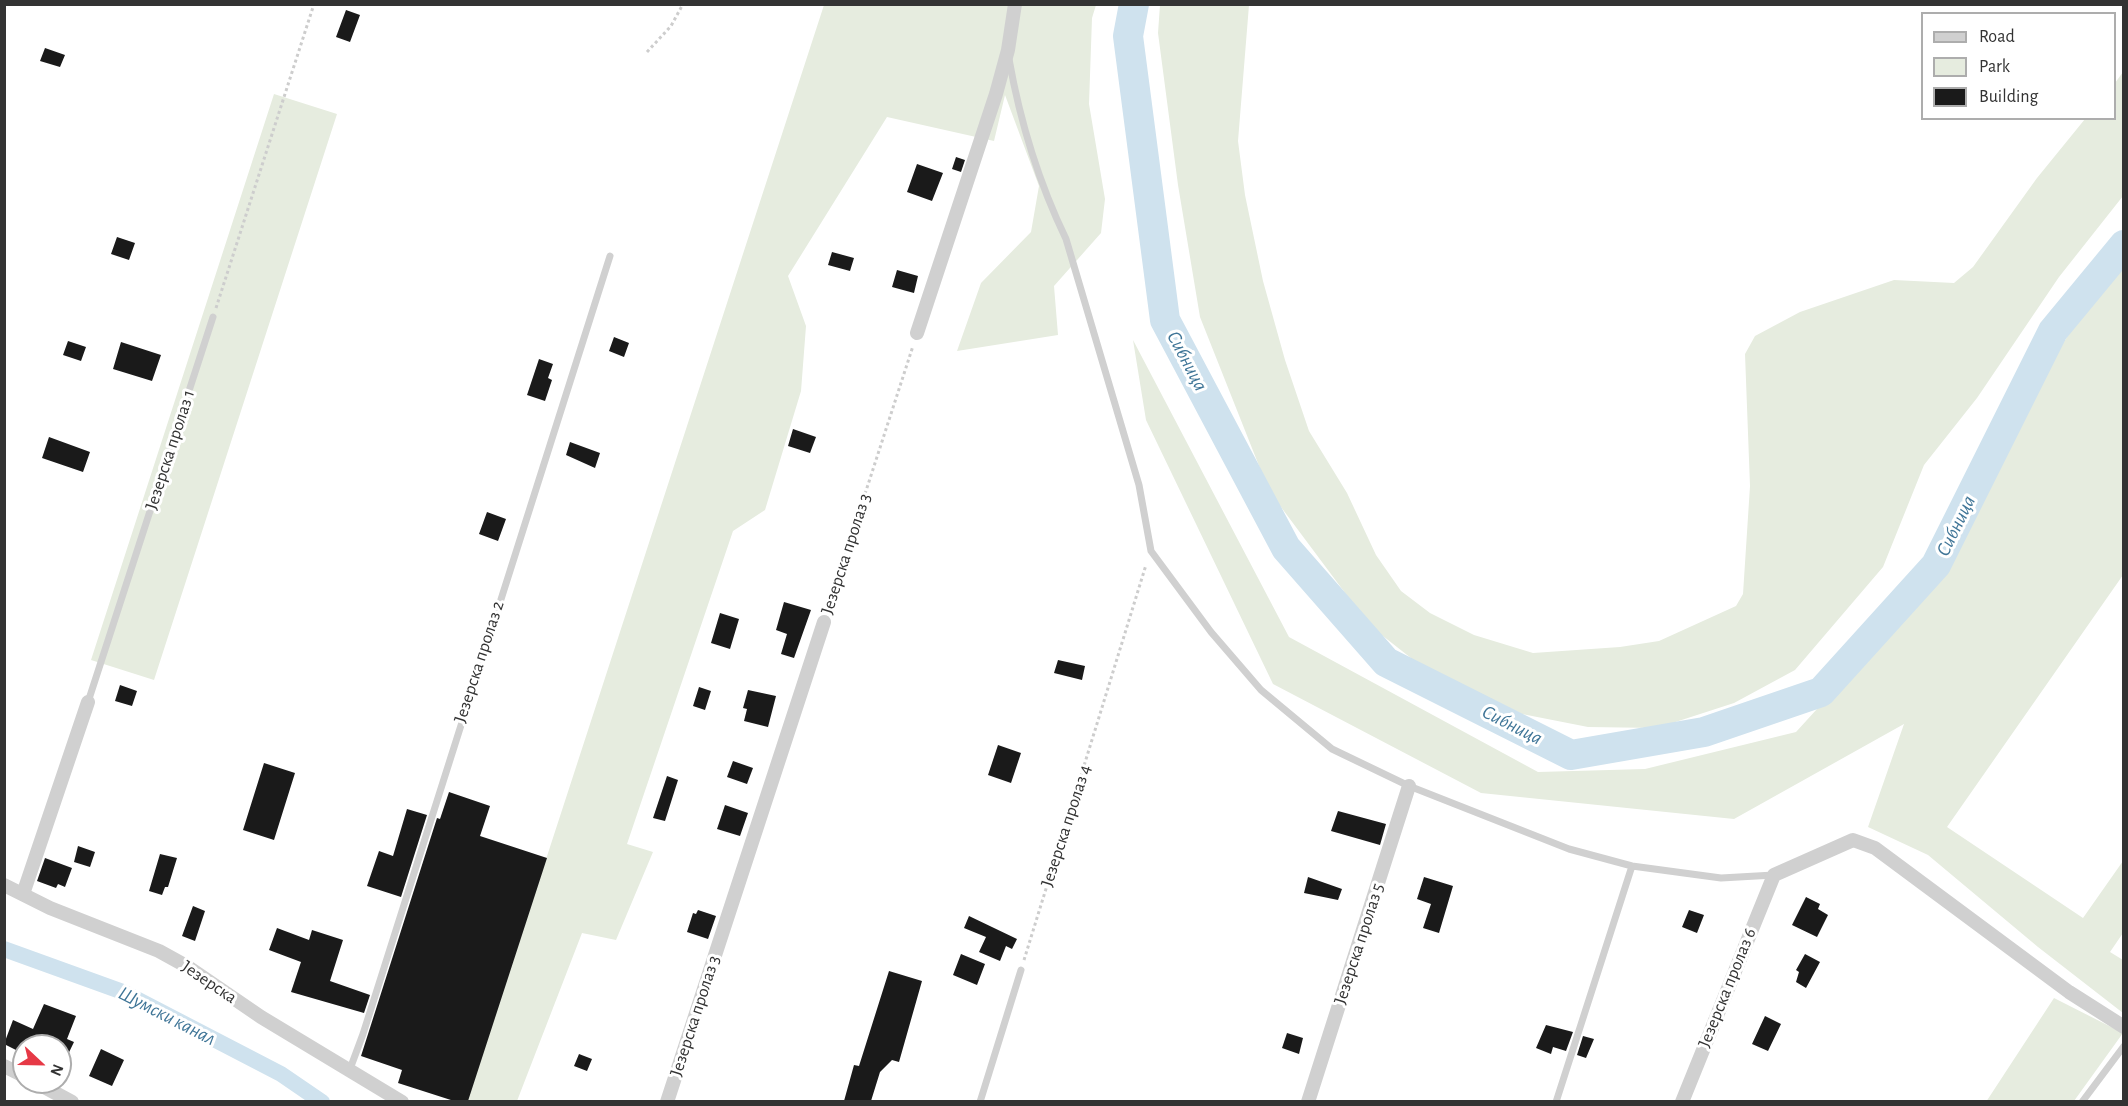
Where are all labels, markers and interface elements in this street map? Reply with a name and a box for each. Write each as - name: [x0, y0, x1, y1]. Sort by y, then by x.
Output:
- legend: [1921, 12, 2116, 120]
- text: Road: [1979, 28, 2015, 46]
- text: Park: [1979, 58, 2010, 76]
- text: Building: [1979, 88, 2038, 106]
- water label: Сибница: [1161, 327, 1213, 395]
- street label: Језерска пролаз 1: [140, 387, 200, 513]
- street label: Језерска пролаз 3: [816, 491, 876, 617]
- water label: Сибница: [1931, 492, 1981, 560]
- street label: Језерска пролаз 2: [449, 598, 509, 726]
- water label: Сибница: [1478, 700, 1546, 750]
- street label: Језерска пролаз 4: [1036, 762, 1096, 890]
- street label: Језерска пролаз 5: [1329, 881, 1389, 1007]
- street label: Језерска пролаз 6: [1693, 925, 1761, 1051]
- street label: Језерска пролаз 3: [665, 953, 725, 1079]
- street label: Језерска: [177, 956, 241, 1008]
- water label: Шумски канал: [114, 981, 220, 1051]
- north arrow: [12, 1034, 72, 1094]
- text: N: [47, 1062, 66, 1078]

